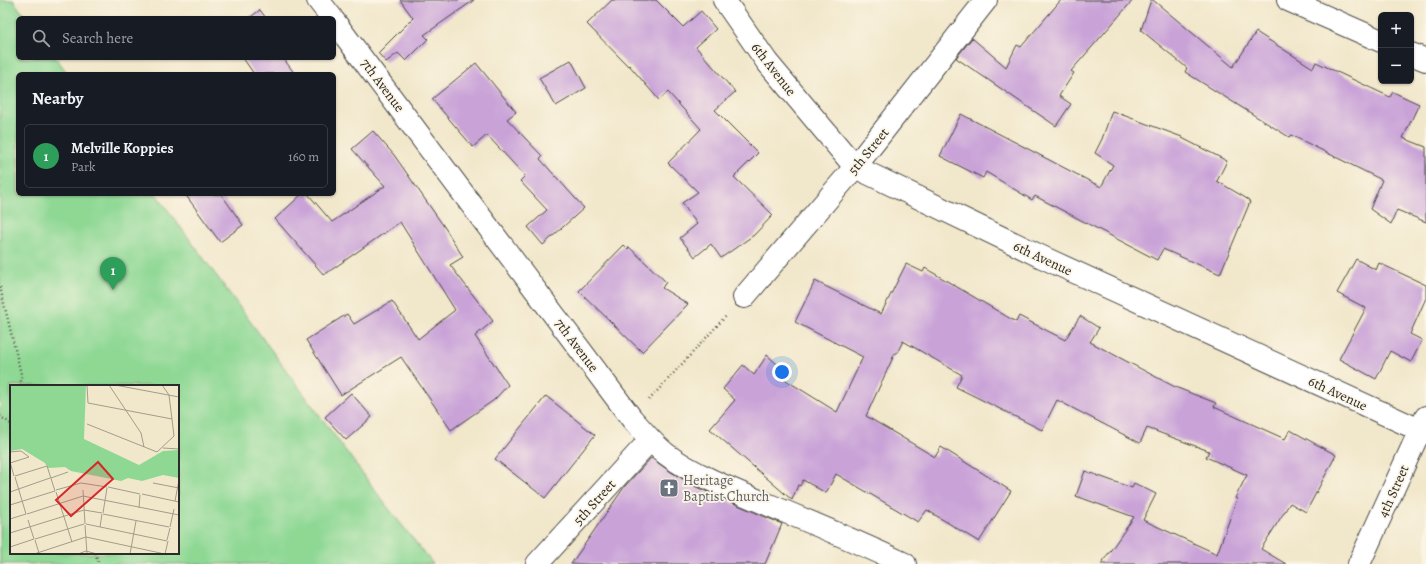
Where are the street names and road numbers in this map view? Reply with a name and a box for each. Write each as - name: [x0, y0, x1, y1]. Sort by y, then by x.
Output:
- street label: 6th Avenue: [747, 39, 800, 100]
- street label: 7th Avenue: [356, 55, 409, 116]
- street label: 5th Street: [844, 124, 893, 179]
- street label: 6th Avenue: [1010, 237, 1075, 280]
- street label: 7th Avenue: [550, 315, 603, 376]
- street label: 6th Avenue: [1305, 372, 1370, 415]
- street label: 4th Street: [1373, 462, 1414, 520]
- street label: 5th Street: [569, 475, 620, 529]

